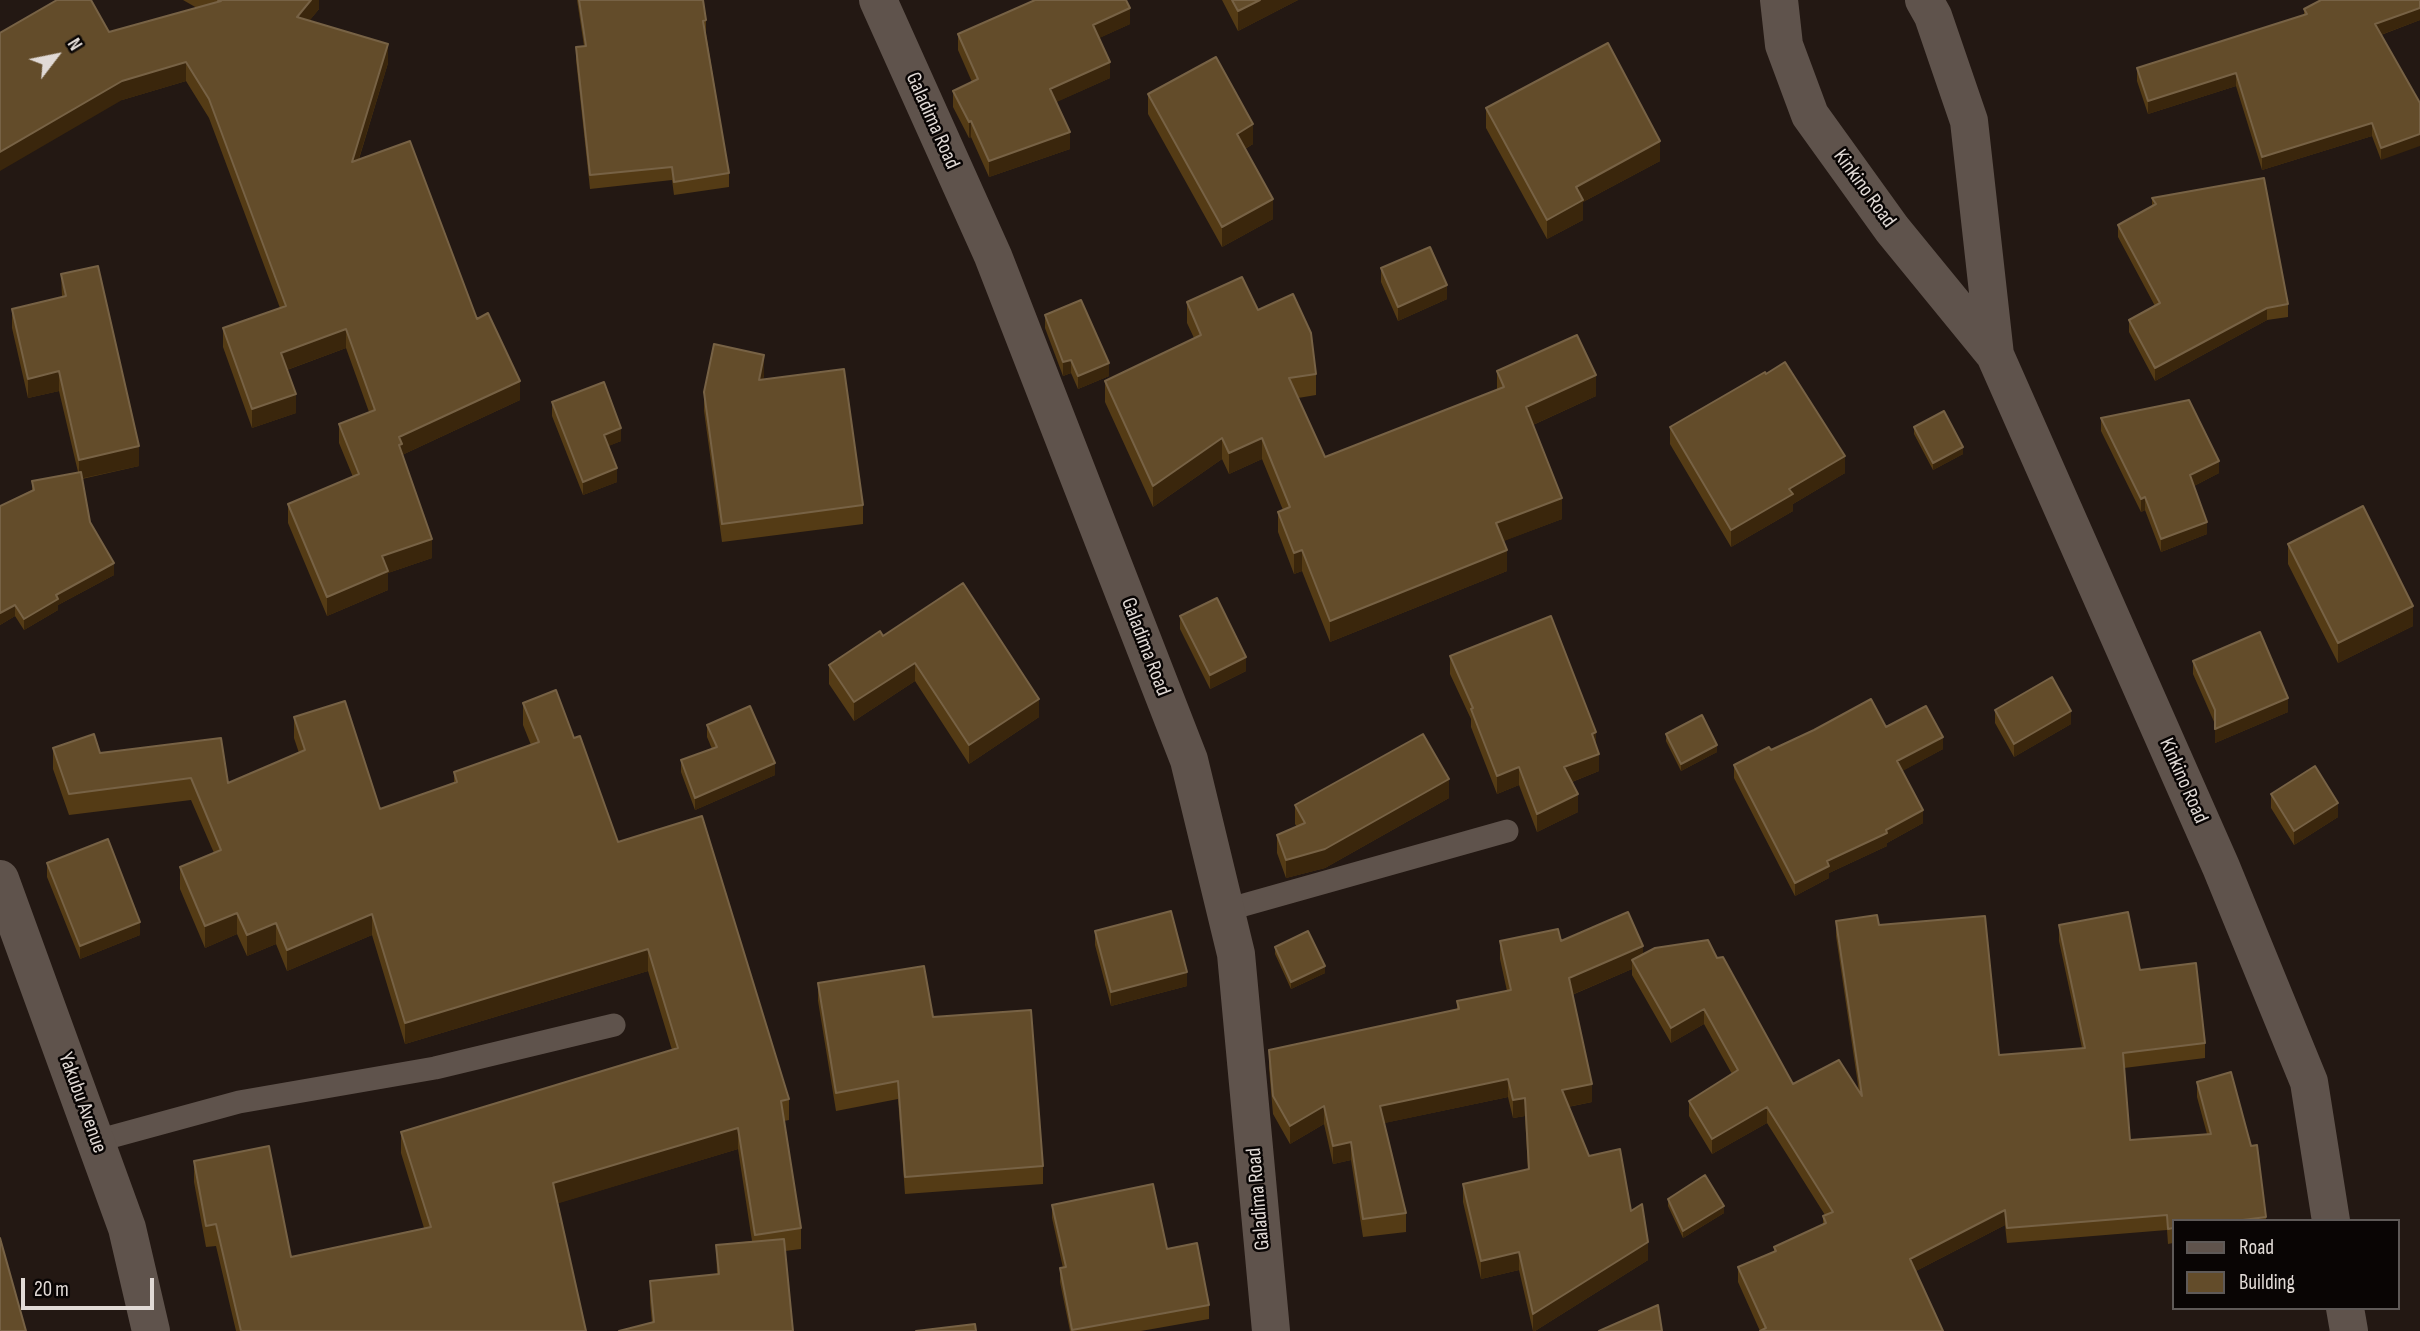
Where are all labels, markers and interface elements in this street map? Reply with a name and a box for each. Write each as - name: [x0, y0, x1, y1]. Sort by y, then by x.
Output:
- north arrow: [21, 21, 91, 91]
- text: N: [62, 34, 87, 55]
- street label: Galadima Road: [900, 69, 964, 173]
- street label: Kinkino Road: [1827, 145, 1901, 233]
- street label: Galadima Road: [1115, 594, 1175, 700]
- street label: Kinkino Road: [2153, 735, 2213, 827]
- street label: Yakubu Avenue: [52, 1049, 112, 1157]
- street label: Galadima Road: [1242, 1147, 1276, 1251]
- legend: [2172, 1219, 2399, 1310]
- text: Road: [2239, 1235, 2274, 1260]
- scale bar: [24, 1264, 158, 1308]
- text: Building: [2239, 1270, 2295, 1295]
- text: 20 m: [34, 1277, 69, 1302]

